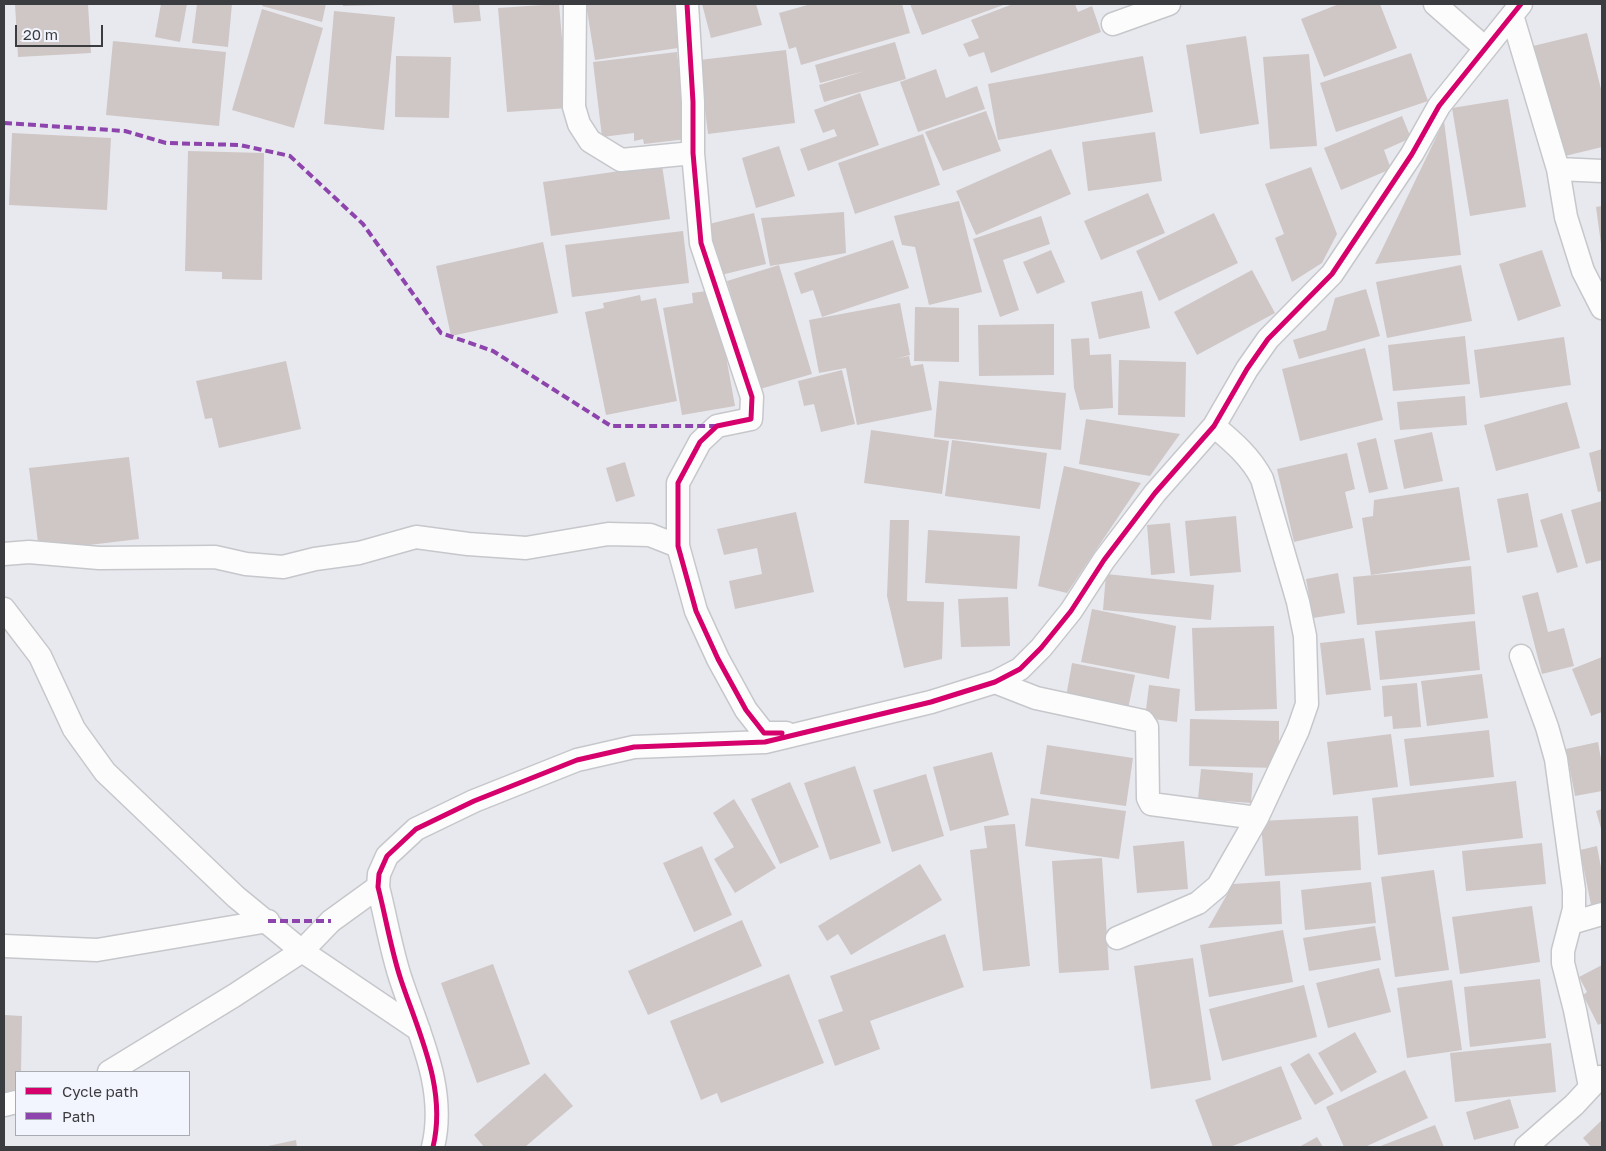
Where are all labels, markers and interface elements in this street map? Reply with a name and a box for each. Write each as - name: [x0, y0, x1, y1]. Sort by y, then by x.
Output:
- scale bar: [18, 15, 105, 47]
- text: 20 m: [23, 25, 58, 43]
- legend: [15, 1071, 190, 1136]
- text: Cycle path: [62, 1082, 138, 1100]
- text: Path: [62, 1107, 95, 1125]

